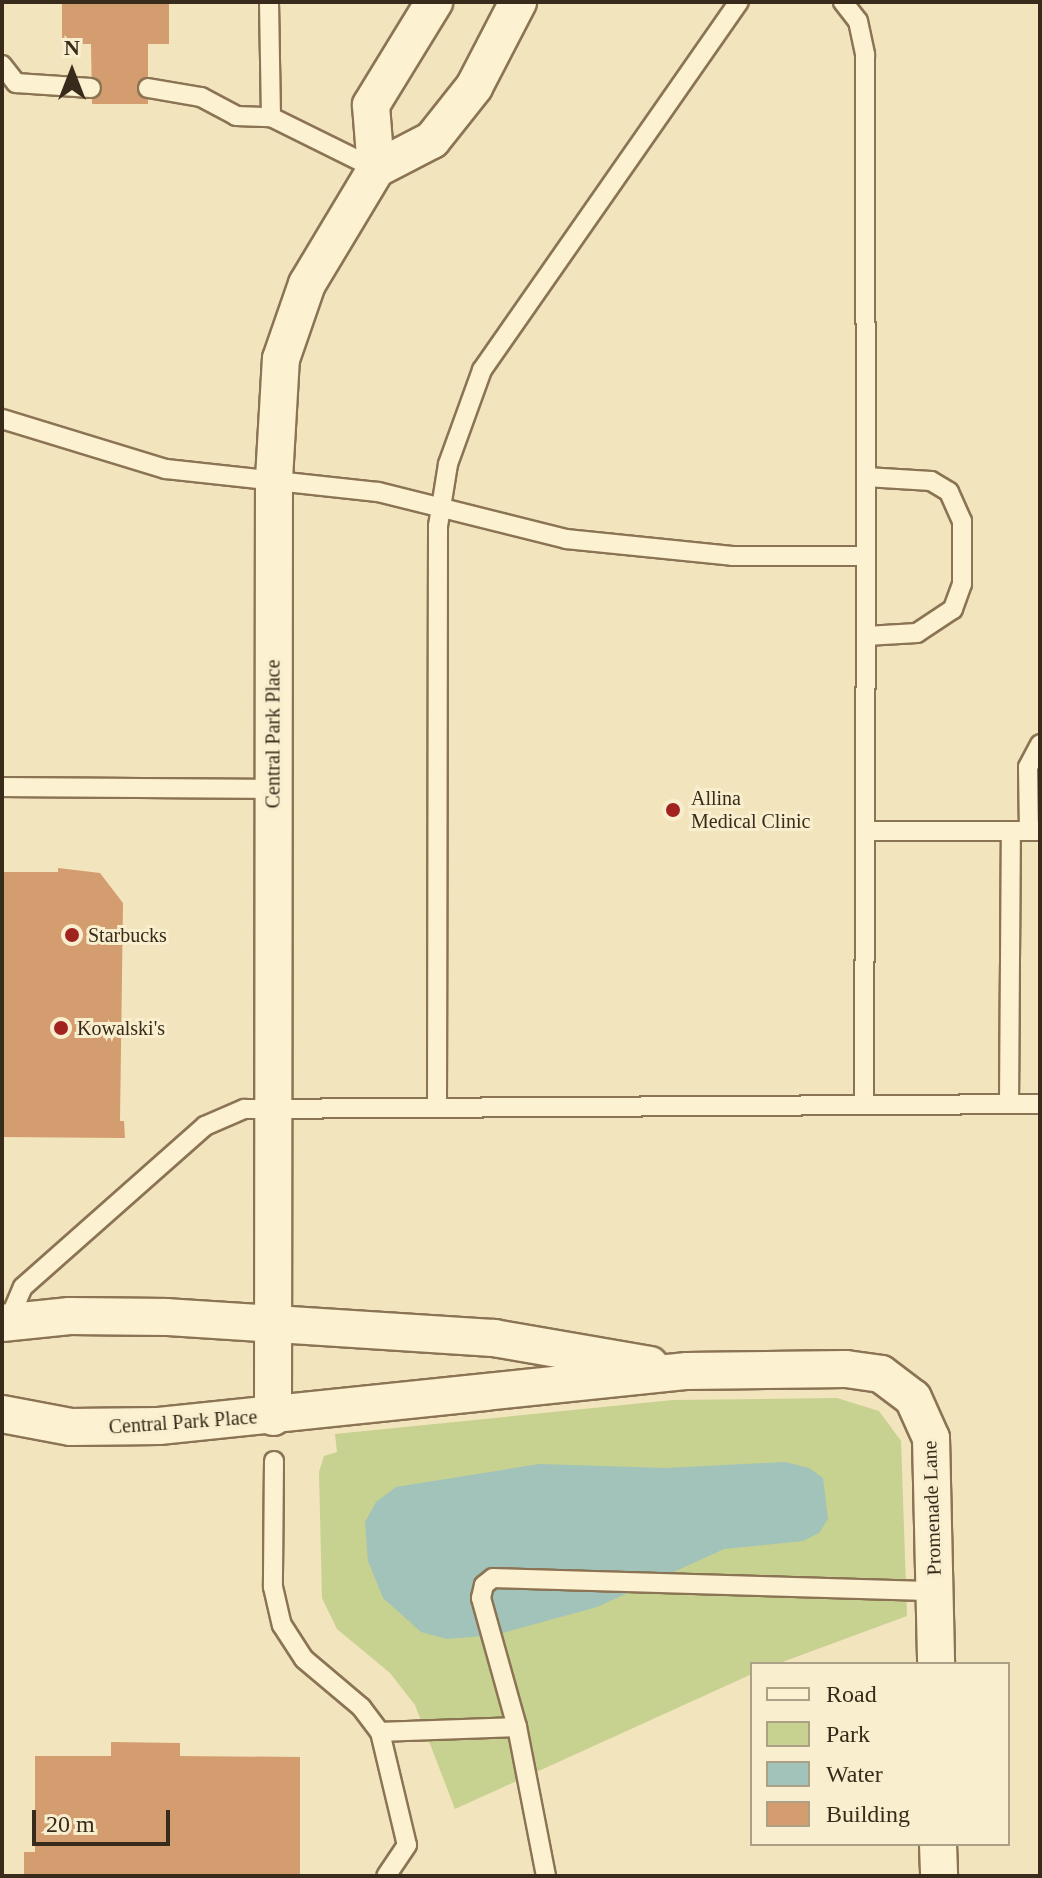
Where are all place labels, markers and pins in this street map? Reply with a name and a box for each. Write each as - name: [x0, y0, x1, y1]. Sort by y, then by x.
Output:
- place label: Allina Medical Clinic: [691, 786, 810, 833]
- marker: Allina Medical Clinic: [662, 799, 684, 821]
- place label: Starbucks: [88, 923, 167, 947]
- marker: Starbucks: [63, 926, 81, 944]
- place label: Kowalski's: [77, 1016, 165, 1040]
- marker: Kowalski's: [52, 1019, 70, 1037]

